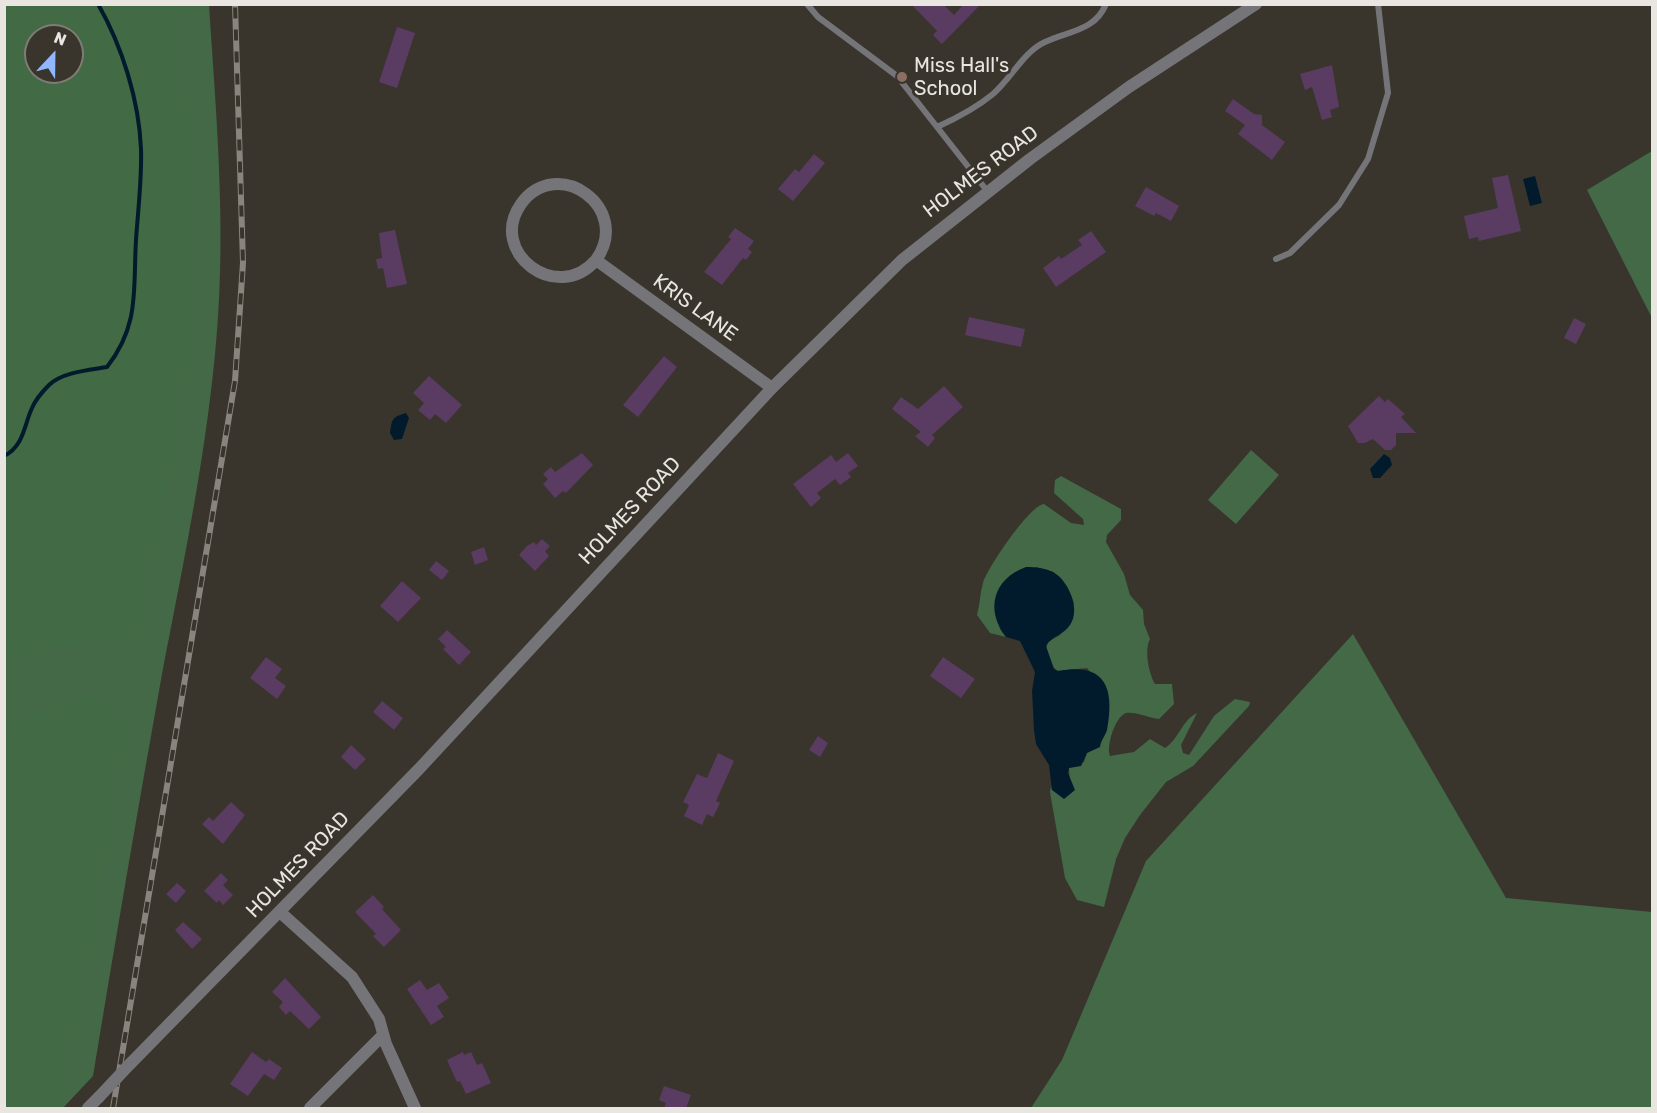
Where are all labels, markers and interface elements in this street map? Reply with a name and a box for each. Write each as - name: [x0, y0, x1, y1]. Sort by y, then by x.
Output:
- north arrow: [24, 24, 84, 84]
- text: N: [51, 28, 69, 50]
- place label: Miss Hall's School: [914, 54, 1009, 101]
- marker: Miss Hall's School: [895, 70, 909, 84]
- street label: HOLMES ROAD: [919, 121, 1043, 223]
- street label: KRIS LANE: [648, 269, 742, 347]
- street label: HOLMES ROAD: [574, 452, 686, 570]
- street label: HOLMES ROAD: [241, 807, 355, 923]

